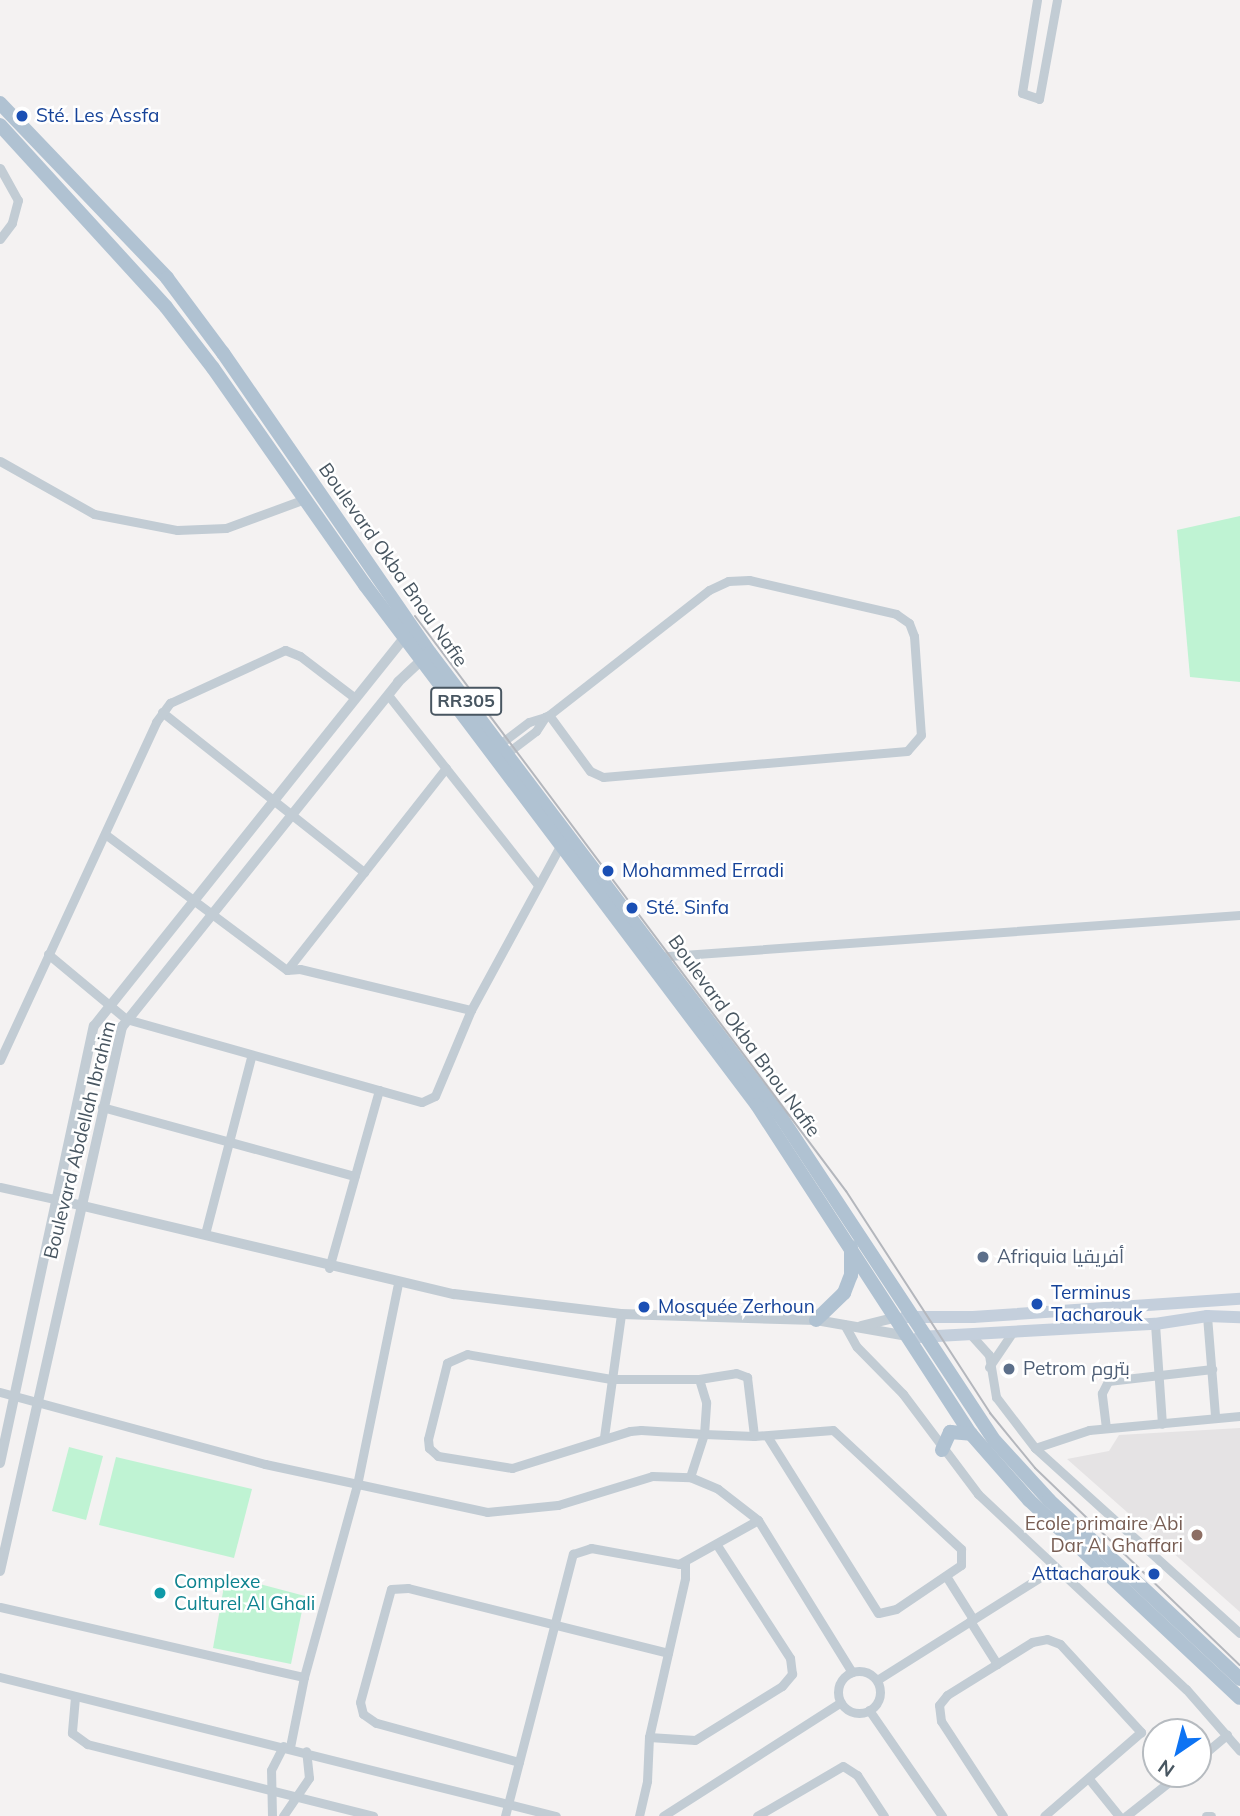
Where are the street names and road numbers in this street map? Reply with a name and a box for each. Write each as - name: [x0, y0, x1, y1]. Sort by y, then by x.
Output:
- street label: Boulevard Okba Bnou Nafie: [314, 459, 472, 671]
- road number: RR305: [429, 686, 503, 716]
- street label: Boulevard Okba Bnou Nafie: [663, 931, 825, 1141]
- street label: Boulevard Abdellah Ibrahim: [39, 1019, 121, 1261]

